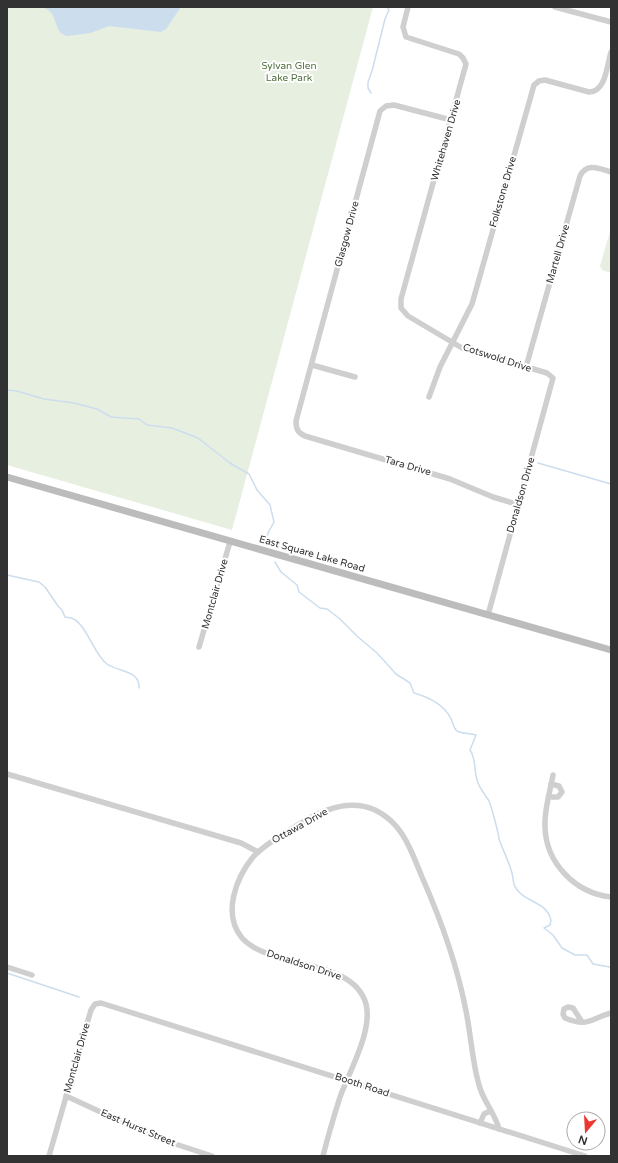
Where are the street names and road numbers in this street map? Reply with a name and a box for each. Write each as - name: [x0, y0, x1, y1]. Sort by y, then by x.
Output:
- street label: Whitehaven Drive: [429, 98, 463, 182]
- street label: Folkstone Drive: [487, 155, 519, 229]
- street label: Glasgow Drive: [332, 199, 362, 268]
- street label: Martell Drive: [544, 223, 572, 285]
- street label: Cotswold Drive: [461, 341, 533, 375]
- street label: Tara Drive: [383, 454, 433, 478]
- street label: Donaldson Drive: [504, 455, 538, 534]
- street label: East Square Lake Road: [258, 533, 366, 575]
- street label: Montclair Drive: [199, 557, 231, 630]
- street label: Ottawa Drive: [270, 806, 330, 846]
- street label: Donaldson Drive: [265, 947, 343, 983]
- street label: Montclair Drive: [61, 1021, 93, 1094]
- street label: Booth Road: [333, 1071, 391, 1099]
- street label: East Hurst Street: [99, 1107, 177, 1149]

